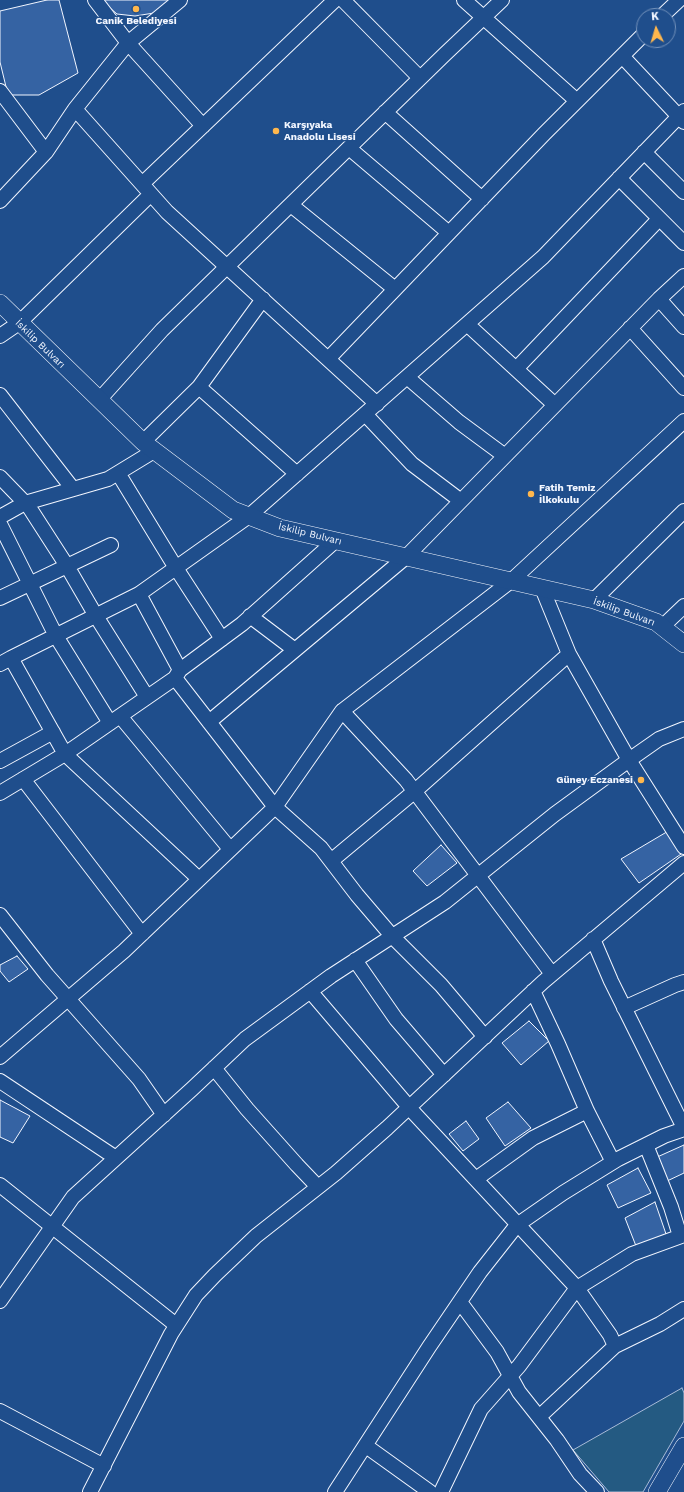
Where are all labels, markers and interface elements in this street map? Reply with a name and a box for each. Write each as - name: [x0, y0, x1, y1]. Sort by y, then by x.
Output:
- marker: Canik Belediyesi: [131, 4, 141, 14]
- north arrow: [636, 8, 676, 48]
- text: K: [651, 10, 659, 23]
- place label: Canik Belediyesi: [95, 15, 177, 27]
- place label: Karşıyaka Anadolu Lisesi: [284, 119, 356, 142]
- marker: Karşıyaka Anadolu Lisesi: [271, 126, 281, 136]
- street label: İskilip Bulvarı: [12, 317, 68, 371]
- place label: Fatih Temiz İlkokulu: [539, 482, 595, 506]
- marker: Fatih Temiz İlkokulu: [526, 489, 536, 499]
- street label: İskilip Bulvarı: [277, 520, 343, 548]
- street label: İskilip Bulvarı: [591, 595, 657, 629]
- place label: Güney Eczanesi: [556, 774, 633, 786]
- marker: Güney Eczanesi: [636, 775, 646, 785]

